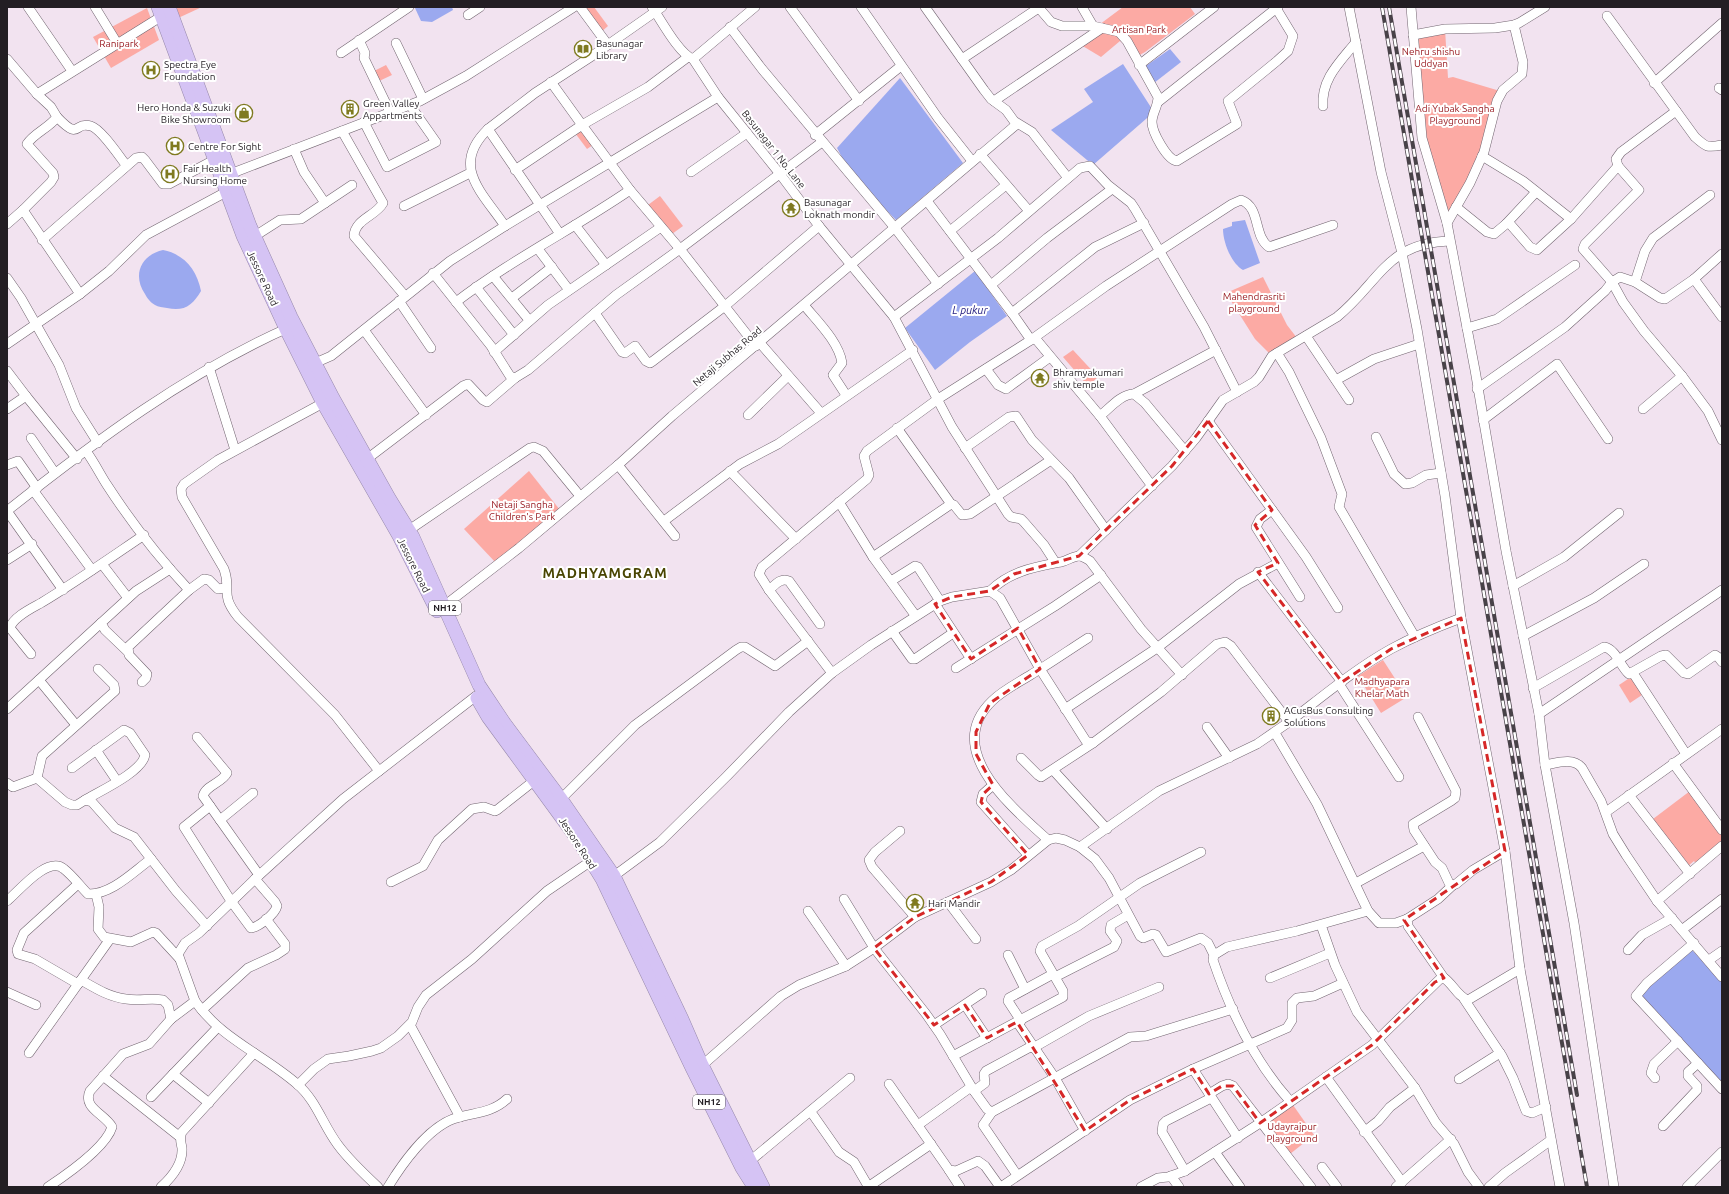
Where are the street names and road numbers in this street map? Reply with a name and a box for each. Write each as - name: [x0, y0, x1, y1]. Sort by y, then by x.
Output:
- street label: Basunagar 1 No. Lane: [740, 108, 808, 191]
- street label: Jessore Road: [245, 249, 280, 308]
- street label: Netaji Subhas Road: [691, 324, 764, 388]
- street label: Jessore Road: [395, 536, 432, 594]
- road number: NH12: [429, 601, 461, 615]
- street label: Jessore Road: [557, 815, 599, 871]
- road number: NH12: [693, 1095, 725, 1109]

